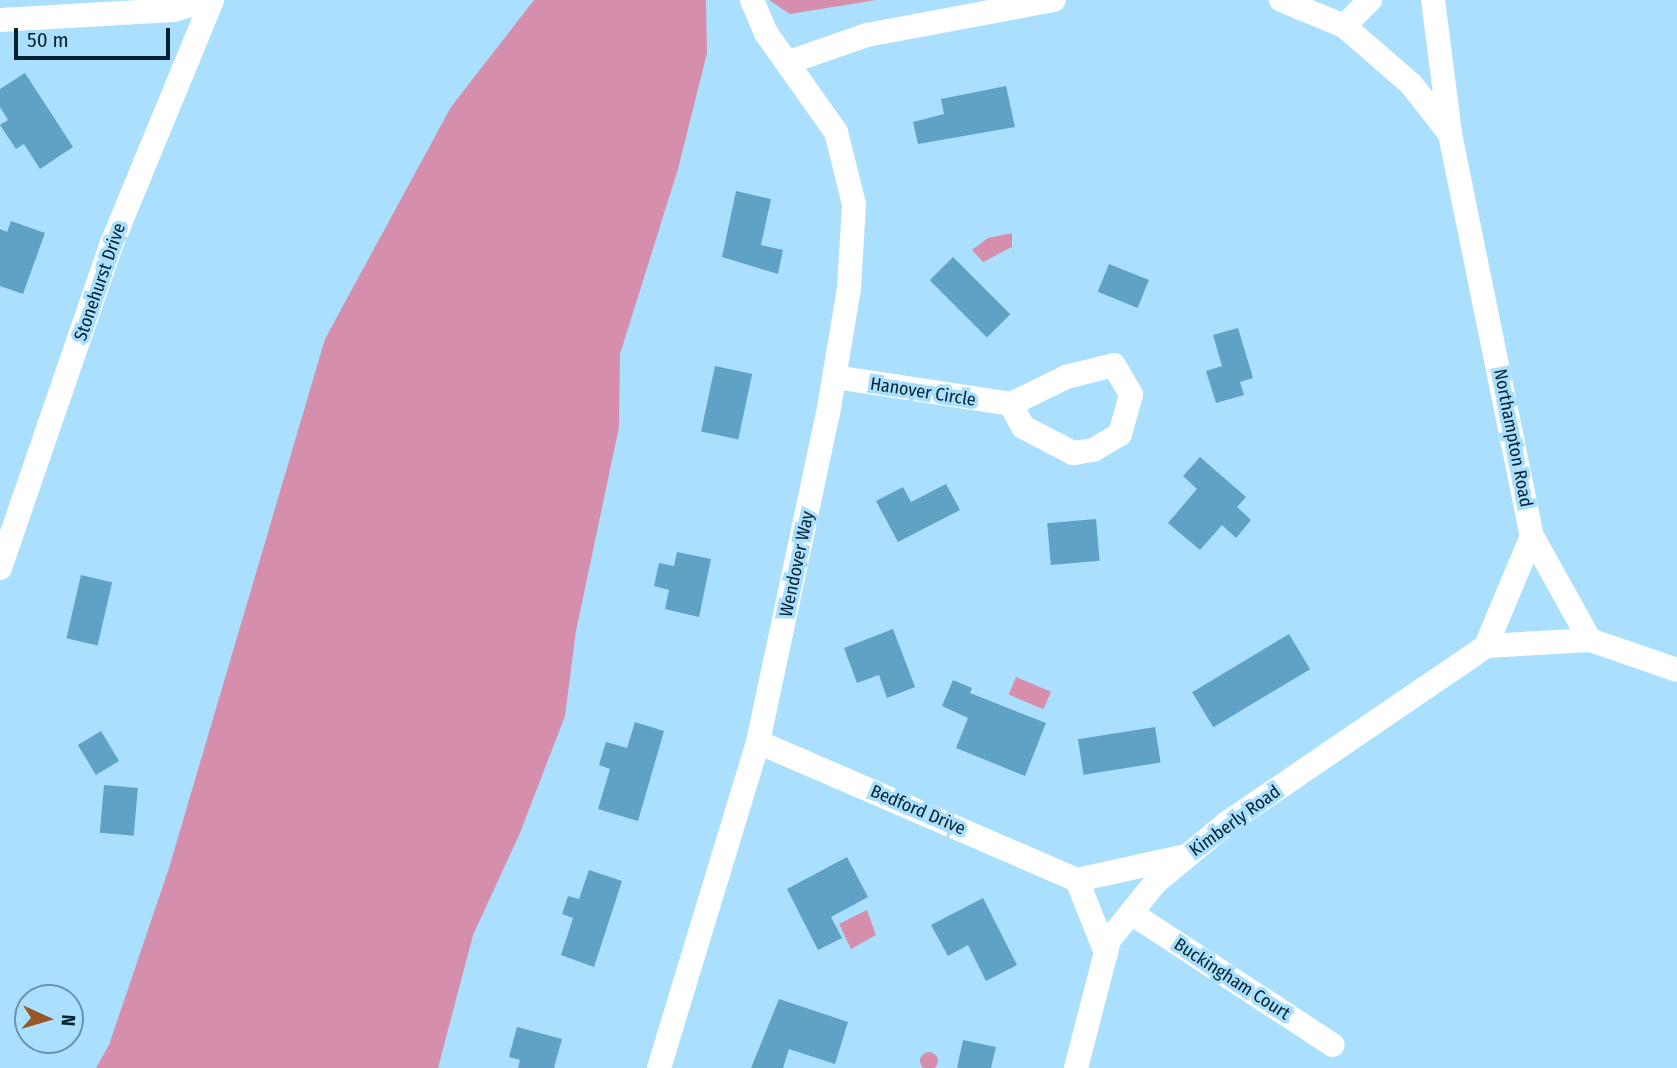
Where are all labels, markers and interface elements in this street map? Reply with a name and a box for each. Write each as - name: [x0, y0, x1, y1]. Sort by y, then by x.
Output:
- scale bar: [18, 14, 173, 58]
- text: 50 m: [27, 27, 69, 53]
- street label: Stonehurst Drive: [70, 220, 130, 344]
- street label: Northampton Road: [1489, 367, 1537, 509]
- street label: Hanover Circle: [869, 373, 977, 411]
- street label: Wendover Way: [775, 509, 819, 619]
- street label: Bedford Drive: [867, 780, 969, 840]
- street label: Kimberly Road: [1185, 781, 1285, 861]
- street label: Buckingham Court: [1170, 933, 1294, 1025]
- north arrow: [14, 984, 84, 1054]
- text: N: [57, 1014, 80, 1027]

